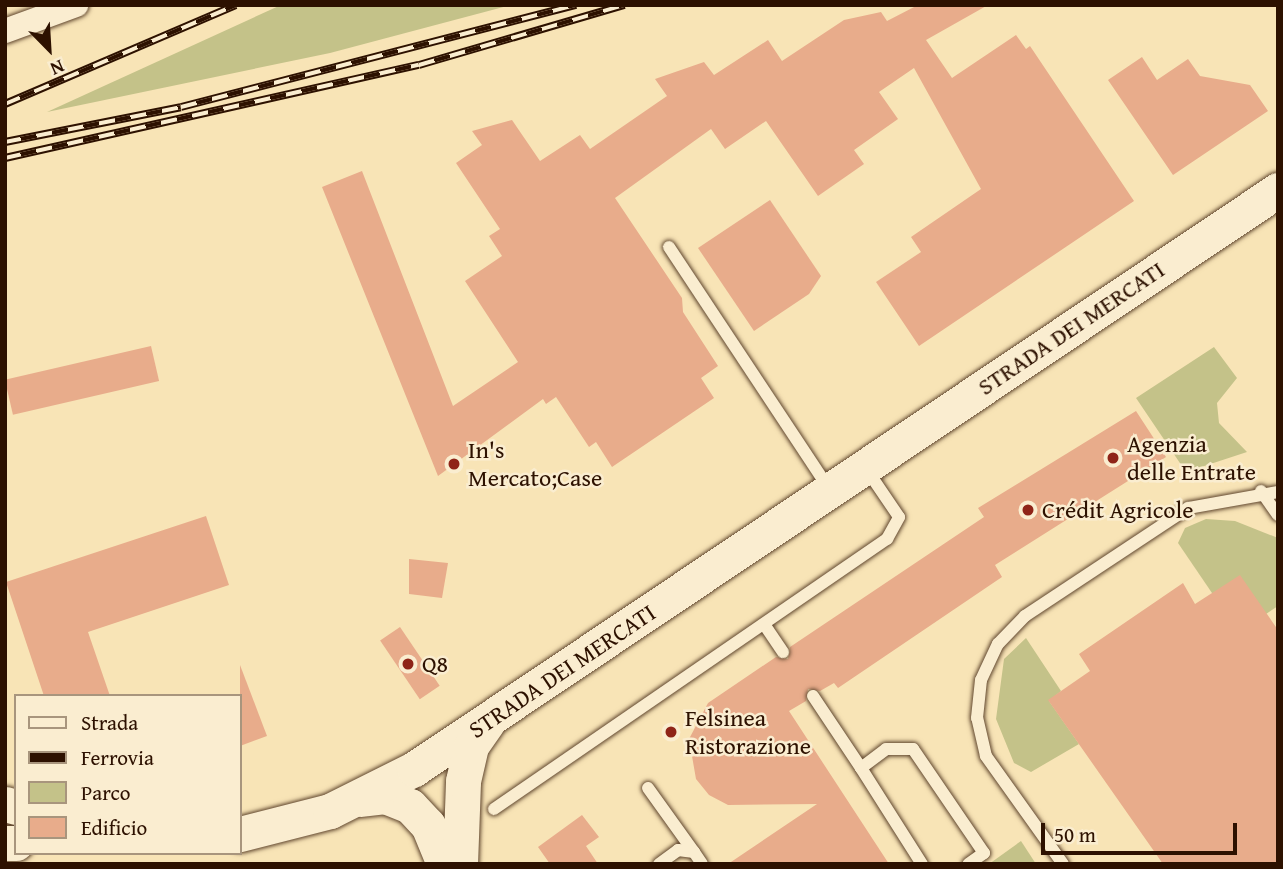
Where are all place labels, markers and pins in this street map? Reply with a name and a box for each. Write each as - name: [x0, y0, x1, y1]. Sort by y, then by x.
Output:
- place label: Agenzia delle Entrate: [1127, 430, 1256, 486]
- place label: In's Mercato;Case: [468, 436, 602, 492]
- marker: Agenzia delle Entrate: [1105, 450, 1121, 466]
- marker: In's Mercato;Case: [446, 456, 462, 472]
- place label: Crédit Agricole: [1042, 496, 1194, 524]
- marker: Crédit Agricole: [1020, 502, 1036, 518]
- place label: Q8: [422, 650, 448, 678]
- marker: Q8: [400, 656, 416, 672]
- place label: Felsinea Ristorazione: [685, 704, 811, 760]
- marker: Felsinea Ristorazione: [663, 724, 679, 740]

